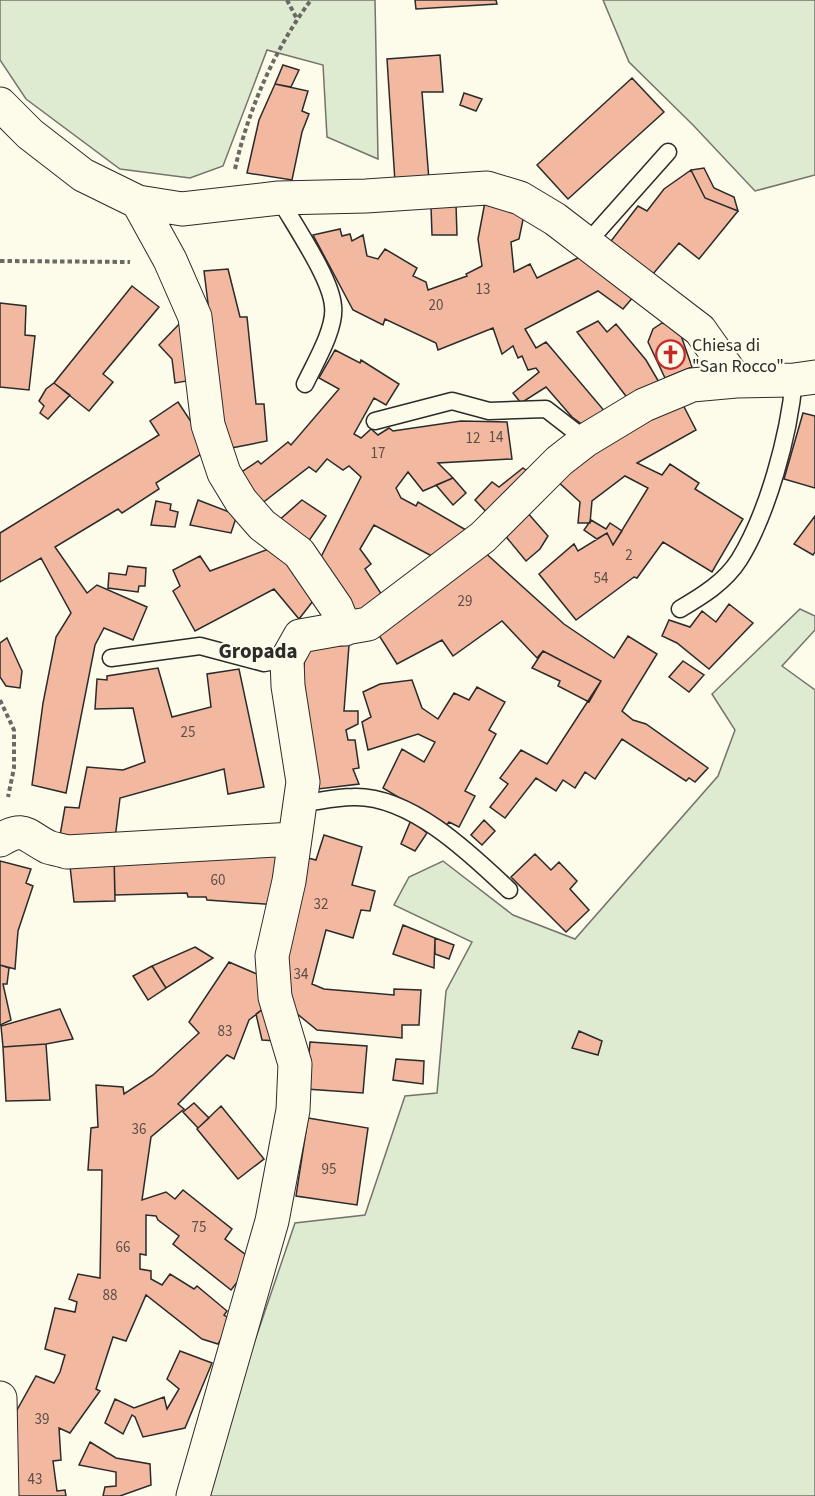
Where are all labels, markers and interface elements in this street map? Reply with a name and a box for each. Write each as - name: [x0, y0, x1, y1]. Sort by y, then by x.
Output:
- house number: 13: [476, 279, 490, 300]
- house number: 20: [429, 295, 443, 316]
- place label: Chiesa di "San Rocco": [692, 333, 784, 379]
- church icon: Chiesa di "San Rocco": [655, 339, 687, 371]
- house number: 14: [489, 427, 504, 448]
- house number: 12: [466, 428, 480, 449]
- house number: 17: [371, 443, 385, 464]
- house number: 2: [625, 545, 633, 566]
- house number: 54: [594, 568, 609, 589]
- house number: 29: [458, 591, 472, 612]
- district label: Gropada: [218, 636, 298, 666]
- house number: 25: [181, 722, 195, 743]
- house number: 60: [211, 870, 225, 891]
- house number: 32: [314, 894, 328, 915]
- house number: 34: [294, 964, 309, 985]
- house number: 83: [218, 1021, 232, 1042]
- house number: 36: [132, 1119, 146, 1140]
- house number: 95: [322, 1159, 336, 1180]
- house number: 75: [192, 1217, 206, 1238]
- house number: 66: [116, 1237, 130, 1258]
- house number: 88: [103, 1285, 117, 1306]
- house number: 39: [35, 1409, 49, 1430]
- house number: 43: [28, 1469, 42, 1490]

